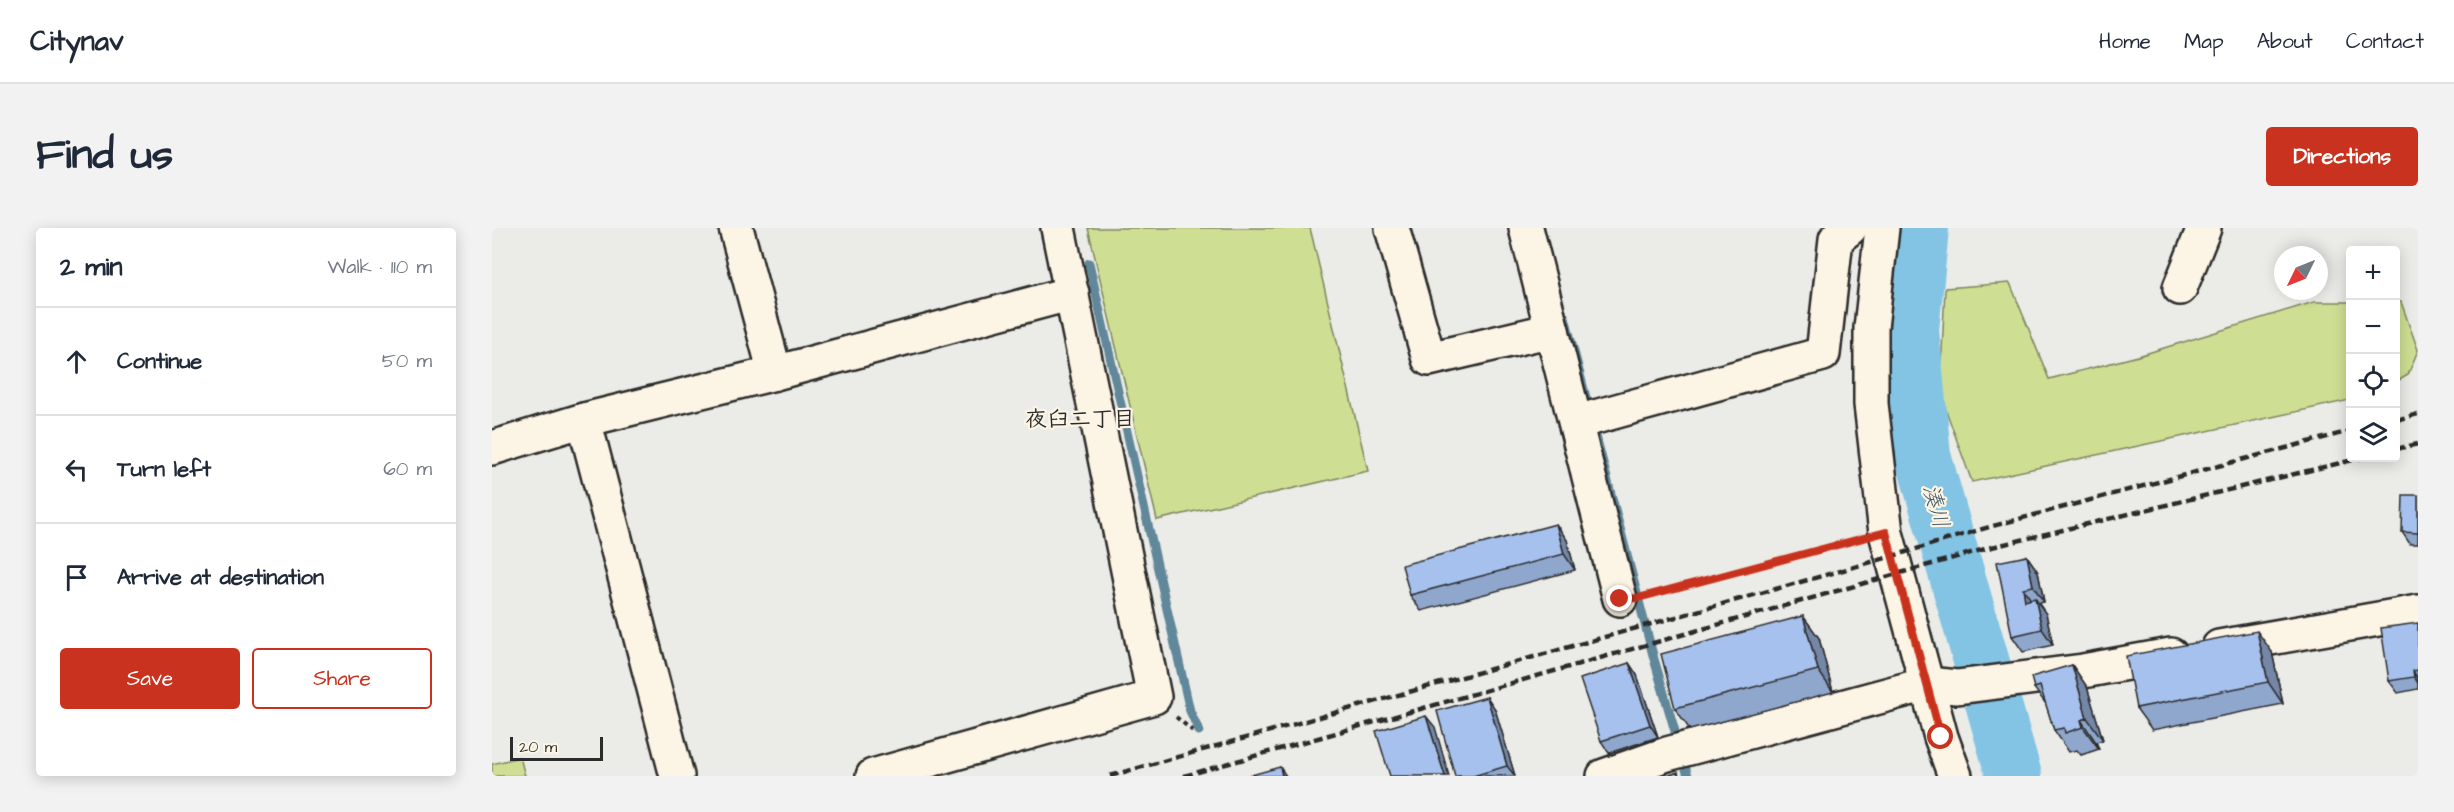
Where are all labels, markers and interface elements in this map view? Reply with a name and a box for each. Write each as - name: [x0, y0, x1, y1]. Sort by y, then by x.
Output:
- text: Citynav: [30, 22, 124, 61]
- text: Home: [2099, 27, 2151, 56]
- text: Map: [2184, 27, 2224, 56]
- text: About: [2257, 27, 2313, 56]
- text: Contact: [2346, 27, 2424, 56]
- text: Find us: [36, 127, 173, 185]
- button: Directions: [2266, 127, 2418, 186]
- north arrow: [2274, 246, 2328, 300]
- map controls: [2346, 246, 2400, 462]
- button: +: [2346, 246, 2400, 300]
- text: 2 min: [60, 249, 122, 285]
- text: Walk · 110 m: [327, 253, 432, 281]
- button: −: [2346, 300, 2400, 354]
- icon: ahead: [60, 345, 93, 378]
- text: Continue: [117, 346, 202, 377]
- text: 50 m: [382, 347, 432, 375]
- button: locate: [2346, 354, 2400, 408]
- district label: 夜臼二丁目: [1025, 404, 1135, 435]
- button: layers: [2346, 408, 2400, 462]
- icon: left: [60, 453, 93, 486]
- text: Turn left: [117, 454, 211, 485]
- text: 60 m: [383, 455, 432, 483]
- water label: 湊川: [1915, 481, 1957, 532]
- icon: arrive: [60, 561, 93, 594]
- text: Arrive at destination: [117, 562, 324, 593]
- route end: [1606, 585, 1632, 611]
- button: Save: [60, 648, 240, 709]
- button: Share: [252, 648, 432, 709]
- route start: [1927, 723, 1953, 749]
- scale bar: [510, 734, 603, 762]
- text: 20 m: [519, 736, 557, 758]

